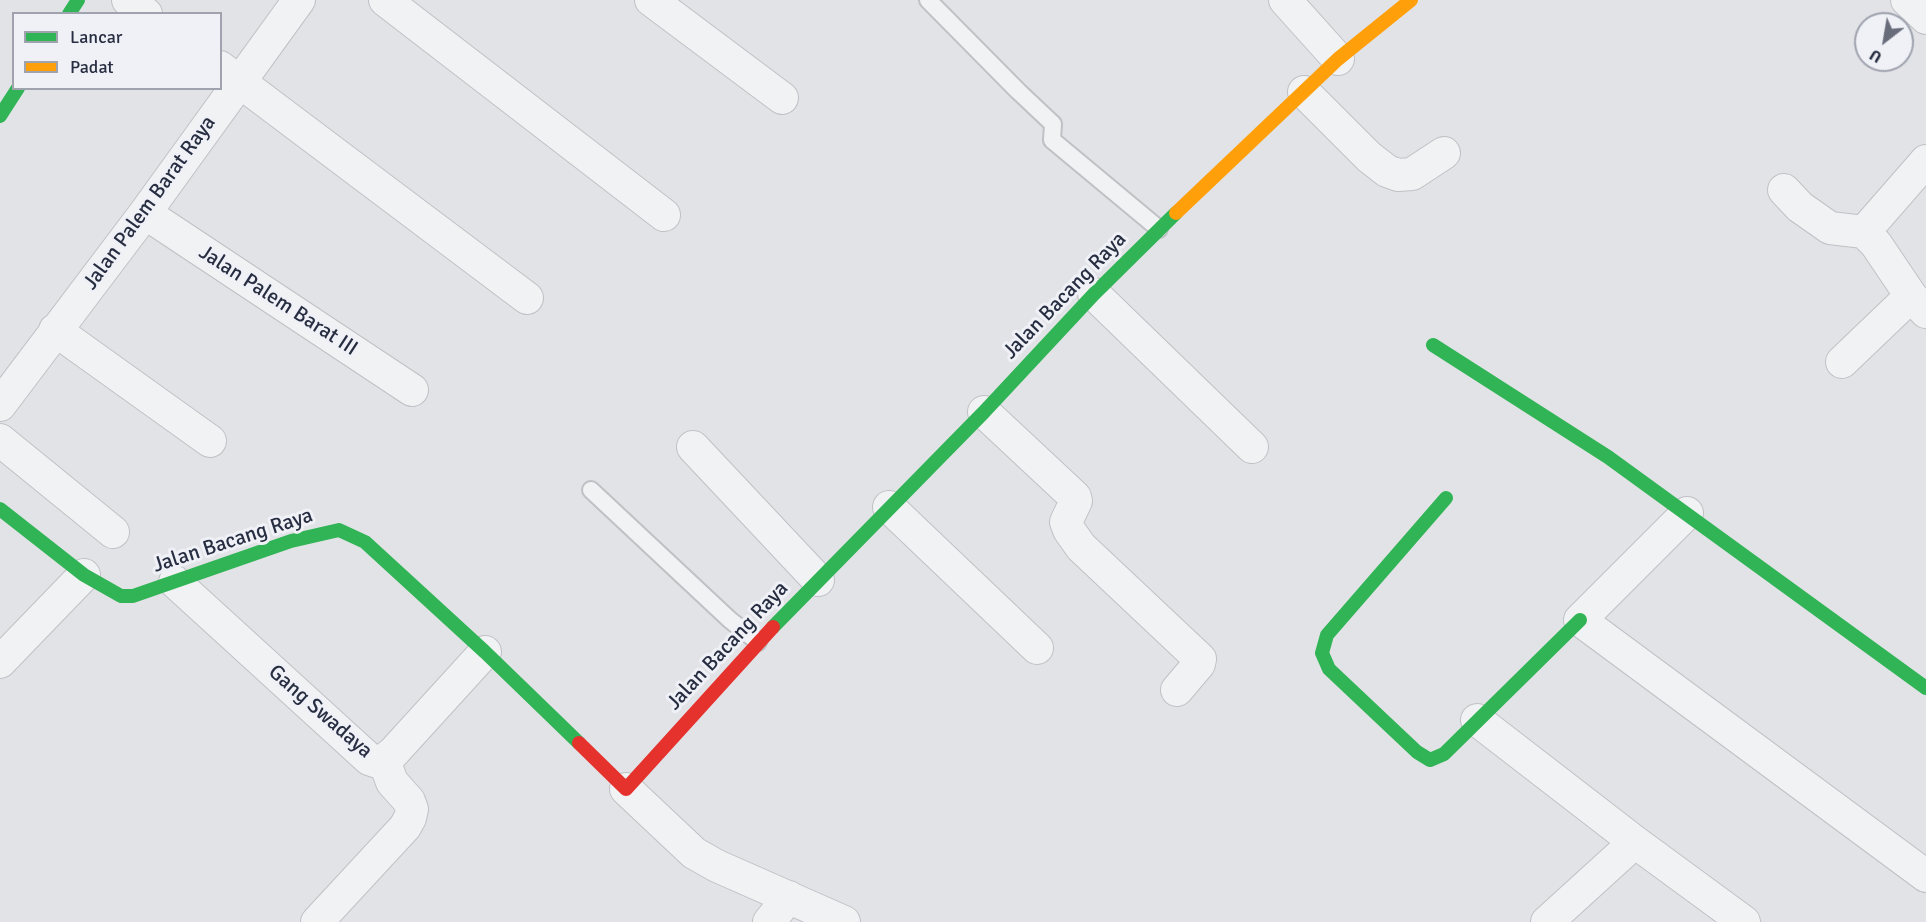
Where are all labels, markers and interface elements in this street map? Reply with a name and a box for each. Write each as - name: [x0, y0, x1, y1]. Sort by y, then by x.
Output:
- legend: [12, 12, 222, 90]
- north arrow: [1854, 12, 1914, 72]
- text: Lancar: [70, 26, 122, 48]
- text: U: [1866, 44, 1886, 67]
- text: Padat: [70, 56, 114, 78]
- street label: Jalan Palem Barat Raya: [78, 111, 222, 295]
- street label: Jalan Bacang Raya: [998, 227, 1132, 365]
- street label: Jalan Palem Barat III: [194, 240, 362, 362]
- street label: Jalan Bacang Raya: [150, 503, 316, 579]
- street label: Jalan Bacang Raya: [662, 577, 794, 715]
- street label: Gang Swadaya: [263, 660, 377, 764]

